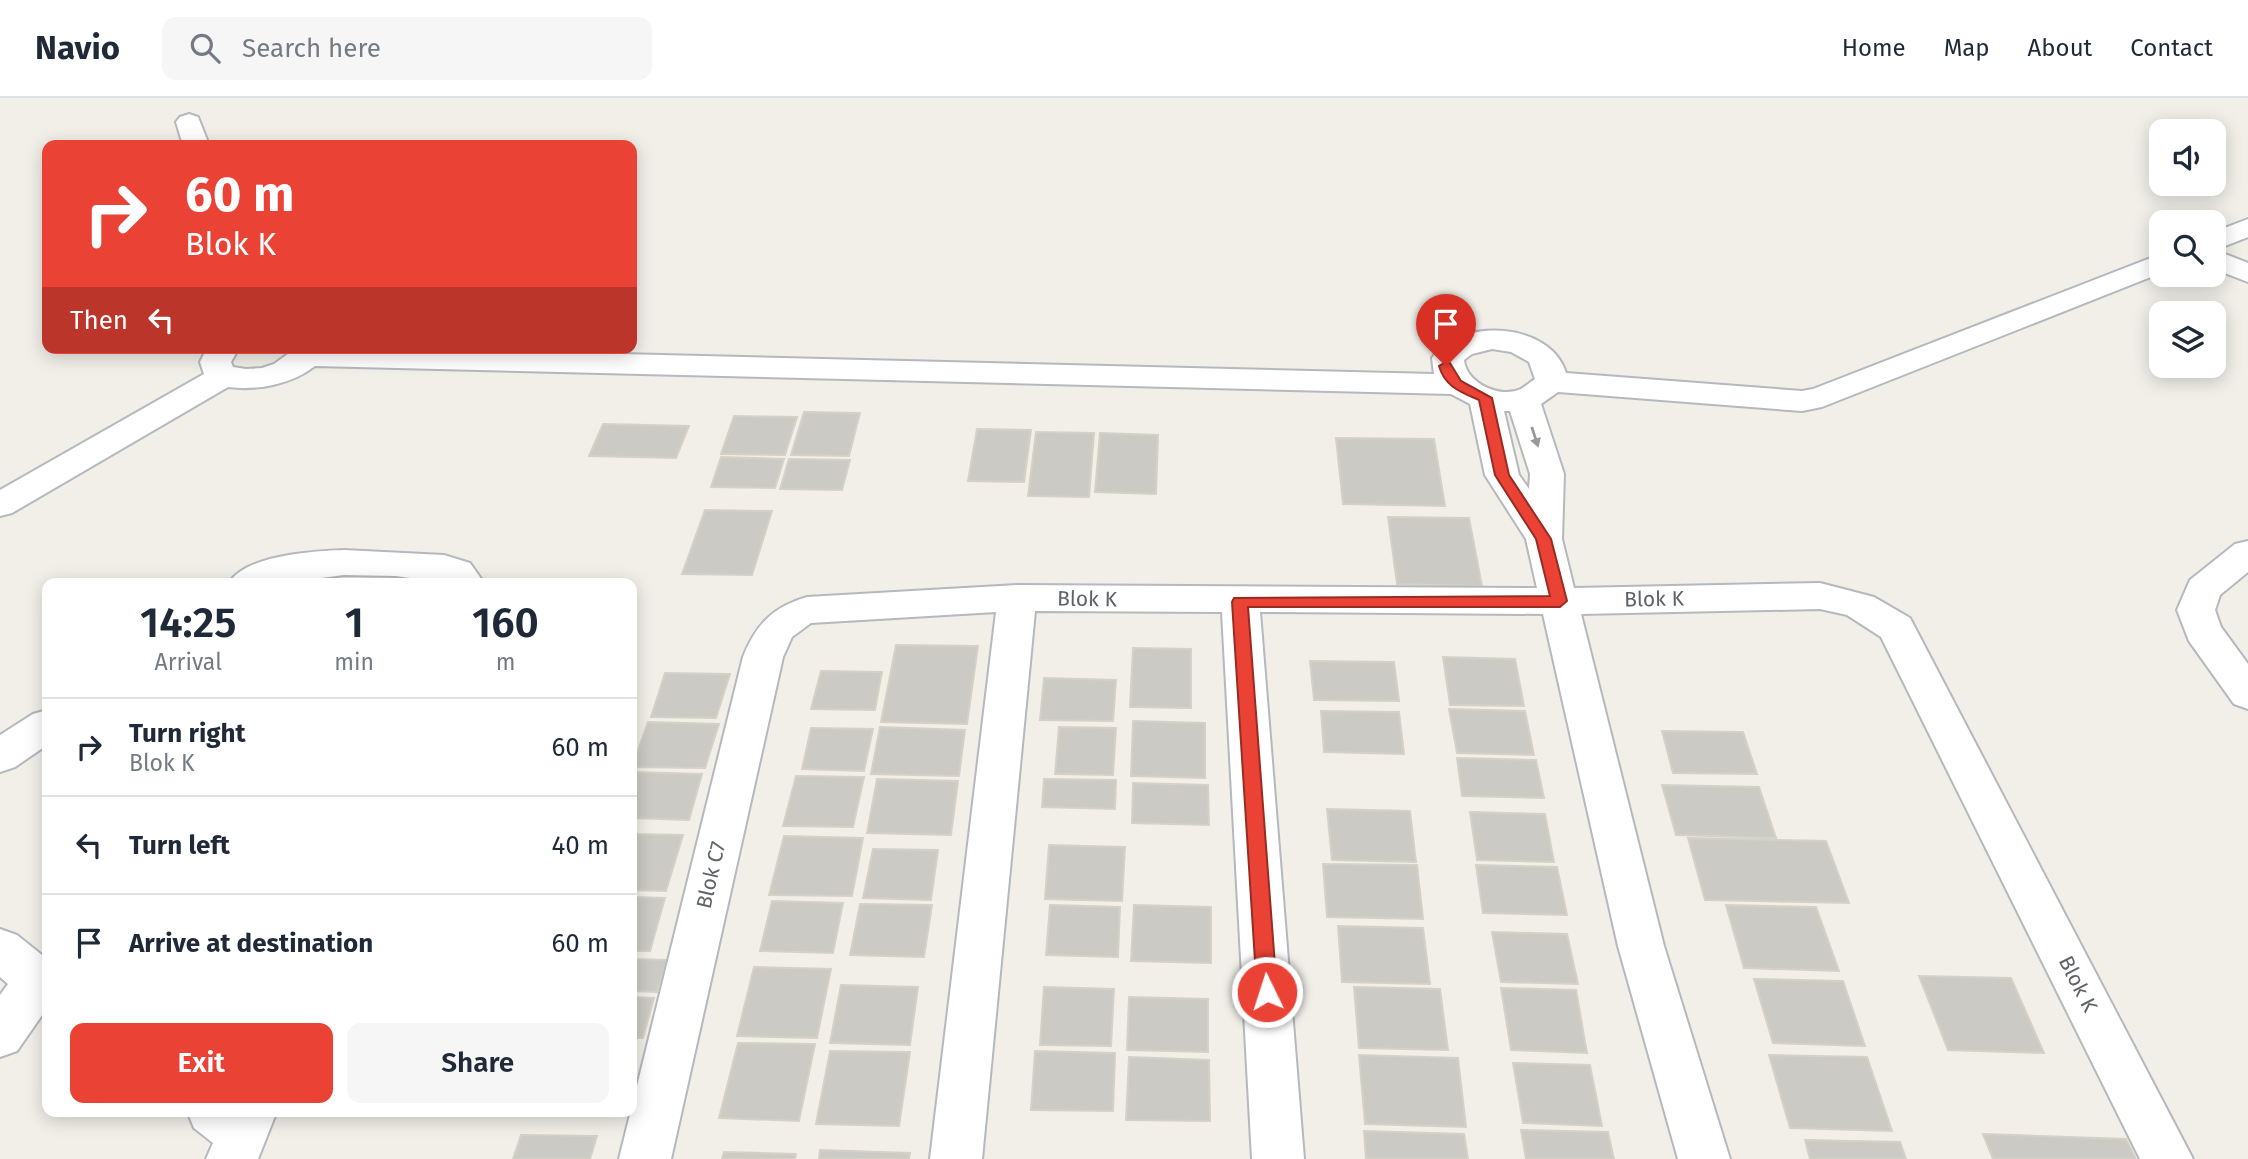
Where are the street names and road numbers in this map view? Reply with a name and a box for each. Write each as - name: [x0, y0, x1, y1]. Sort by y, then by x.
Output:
- street label: Blok K: [1057, 585, 1118, 613]
- street label: Blok K: [1624, 585, 1685, 613]
- street label: Blok C7: [691, 839, 731, 911]
- street label: Blok K: [2053, 951, 2103, 1017]

